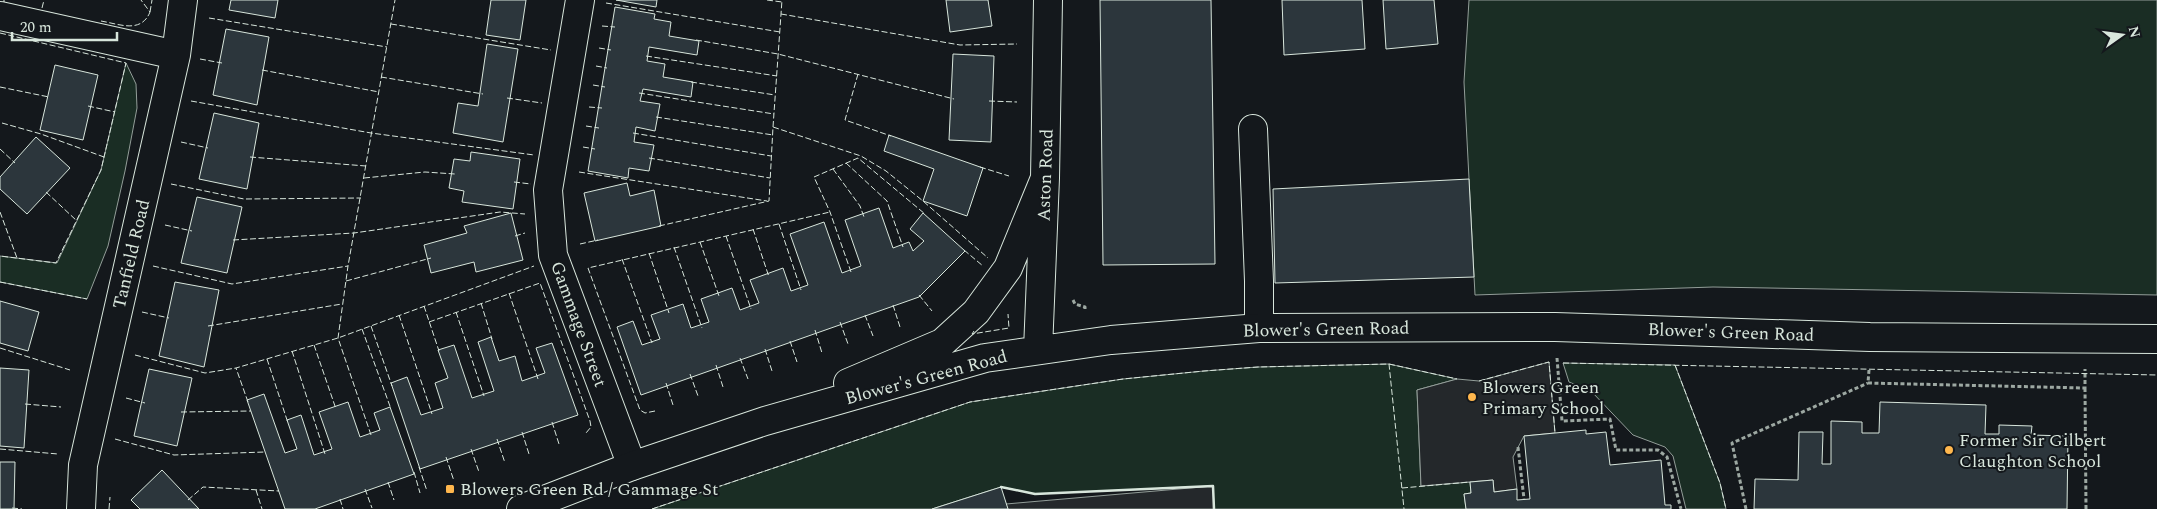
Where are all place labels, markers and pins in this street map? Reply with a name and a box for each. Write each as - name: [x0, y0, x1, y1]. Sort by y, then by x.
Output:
- place label: Blowers Green Primary School: [1482, 374, 1604, 422]
- marker: Blowers Green Primary School: [1466, 391, 1478, 403]
- place label: Former Sir Gilbert Claughton School: [1959, 427, 2106, 475]
- marker: Former Sir Gilbert Claughton School: [1943, 444, 1955, 456]
- place label: Blowers Green Rd / Gammage St: [460, 476, 718, 503]
- marker: Blowers Green Rd / Gammage St: [444, 483, 456, 495]

